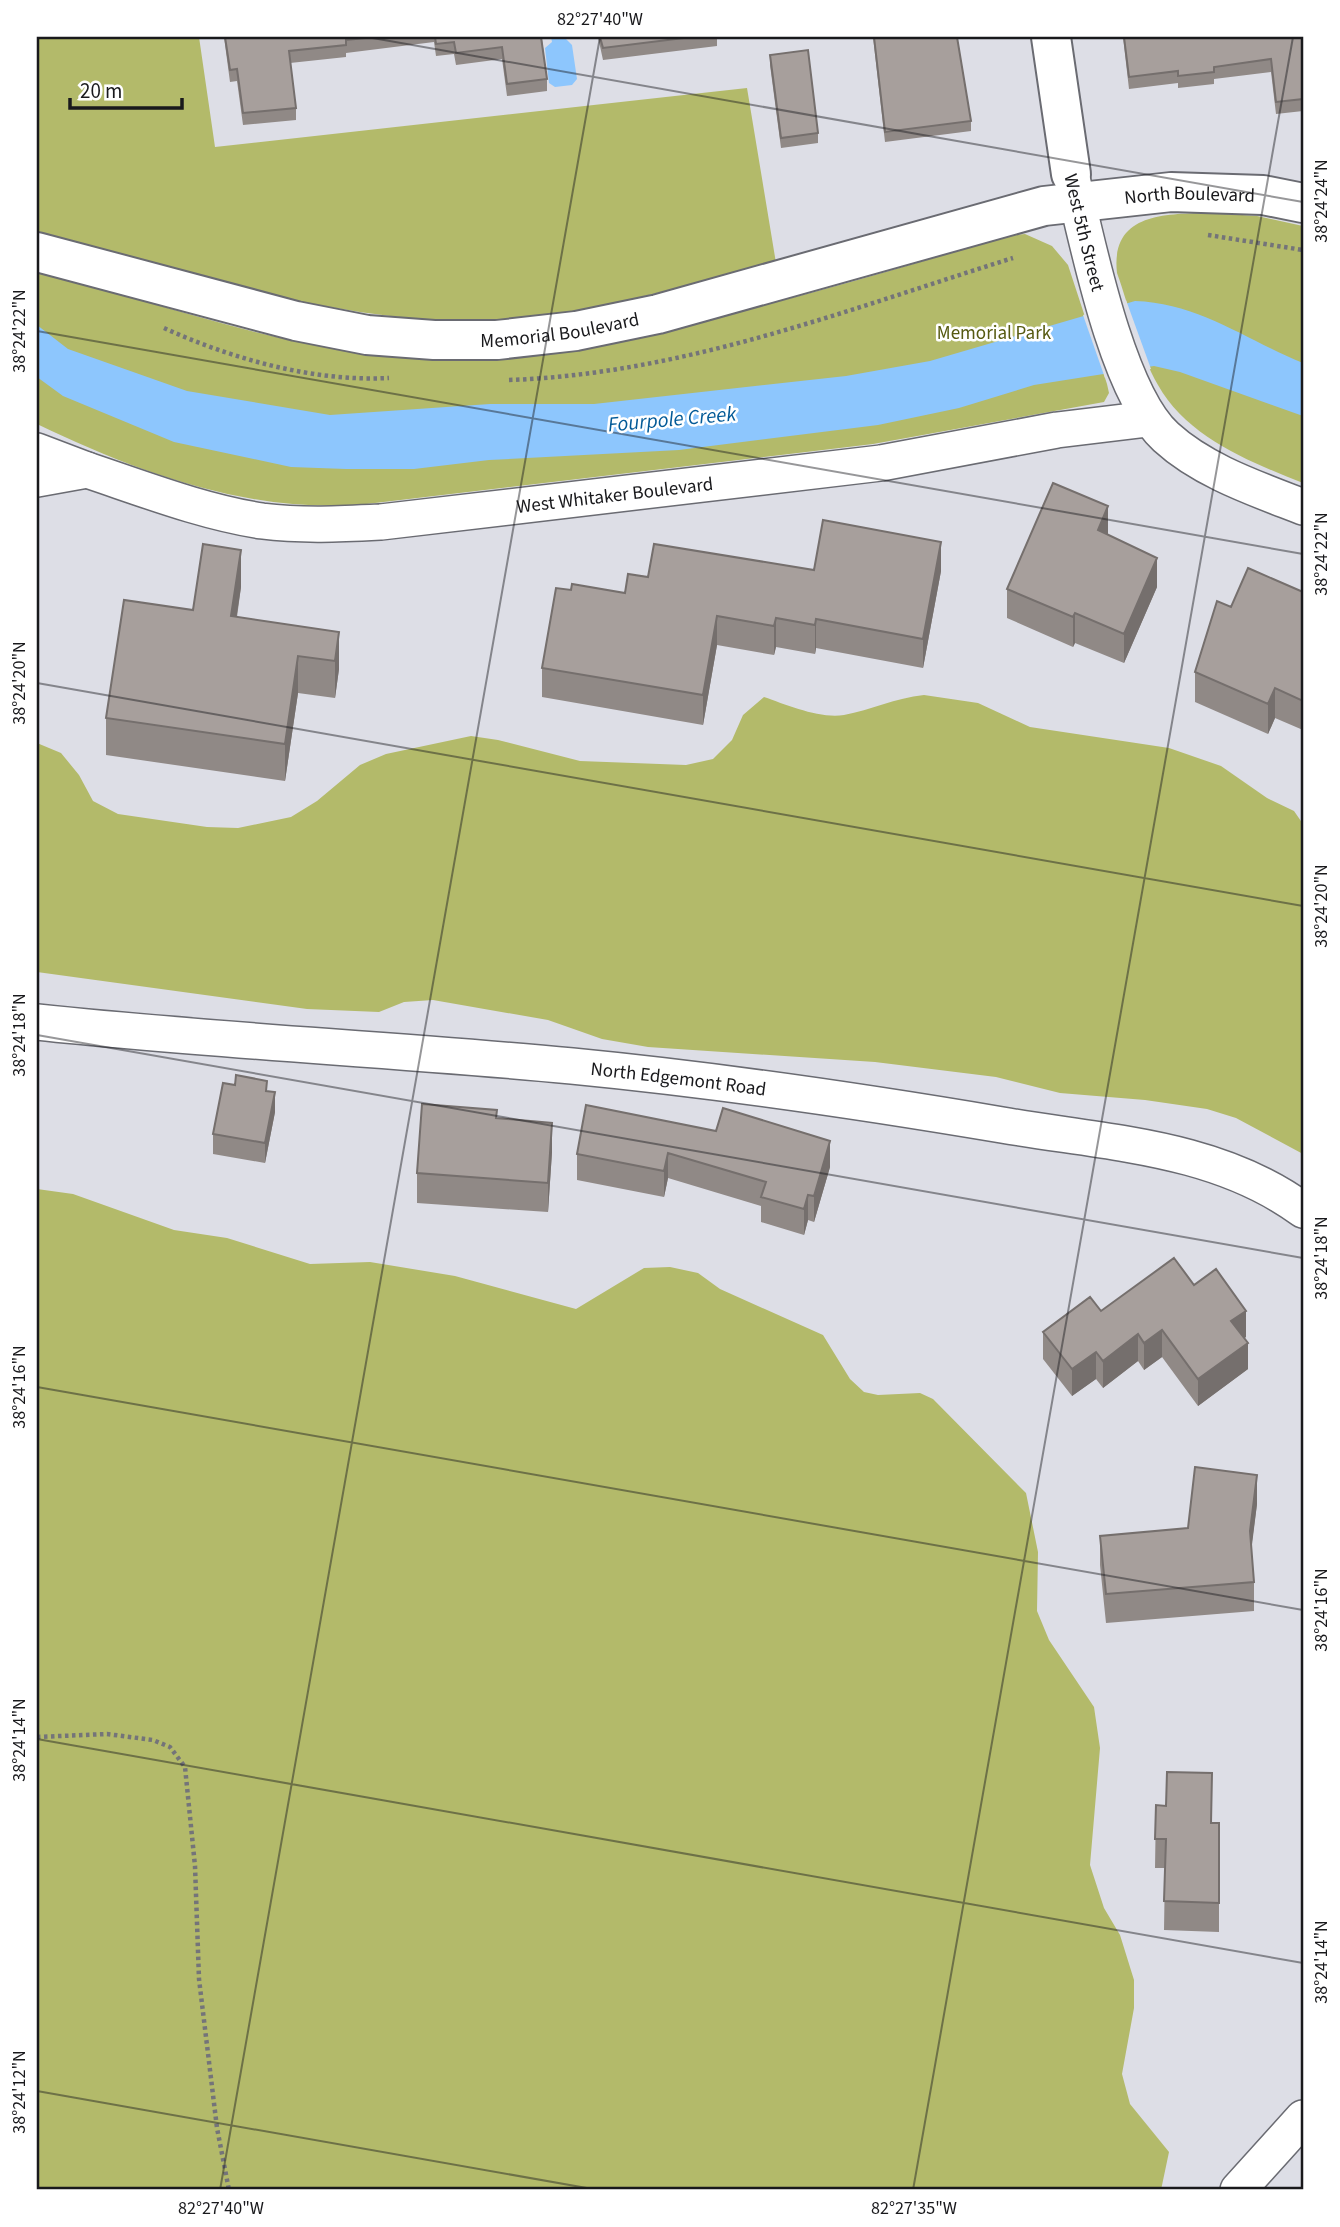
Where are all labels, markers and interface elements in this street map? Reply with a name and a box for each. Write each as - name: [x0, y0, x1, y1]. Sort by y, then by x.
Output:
- text: 82°27'40"W: [557, 7, 643, 32]
- scale bar: [70, 66, 182, 110]
- text: 20 m: [80, 76, 122, 106]
- text: 38°24'24"N: [1309, 159, 1334, 243]
- street label: West 5th Street: [1056, 171, 1111, 295]
- street label: North Boulevard: [1123, 180, 1255, 212]
- text: 38°24'22"N: [7, 289, 32, 373]
- street label: Memorial Boulevard: [480, 306, 642, 355]
- park label: Memorial Park: [937, 320, 1052, 347]
- water label: Fourpole Creek: [607, 398, 738, 440]
- street label: West Whitaker Boulevard: [515, 471, 715, 521]
- text: 38°24'22"N: [1309, 512, 1334, 596]
- text: 38°24'20"N: [7, 641, 32, 725]
- text: 38°24'20"N: [1309, 864, 1334, 948]
- text: 38°24'18"N: [7, 993, 32, 1077]
- street label: North Edgemont Road: [589, 1056, 768, 1104]
- text: 38°24'18"N: [1309, 1216, 1334, 1300]
- text: 38°24'16"N: [7, 1345, 32, 1429]
- text: 38°24'16"N: [1309, 1568, 1334, 1652]
- text: 38°24'14"N: [7, 1698, 32, 1782]
- text: 38°24'14"N: [1309, 1920, 1334, 2004]
- text: 38°24'12"N: [7, 2050, 32, 2134]
- text: 82°27'40"W: [178, 2196, 264, 2221]
- text: 82°27'35"W: [871, 2196, 957, 2221]

